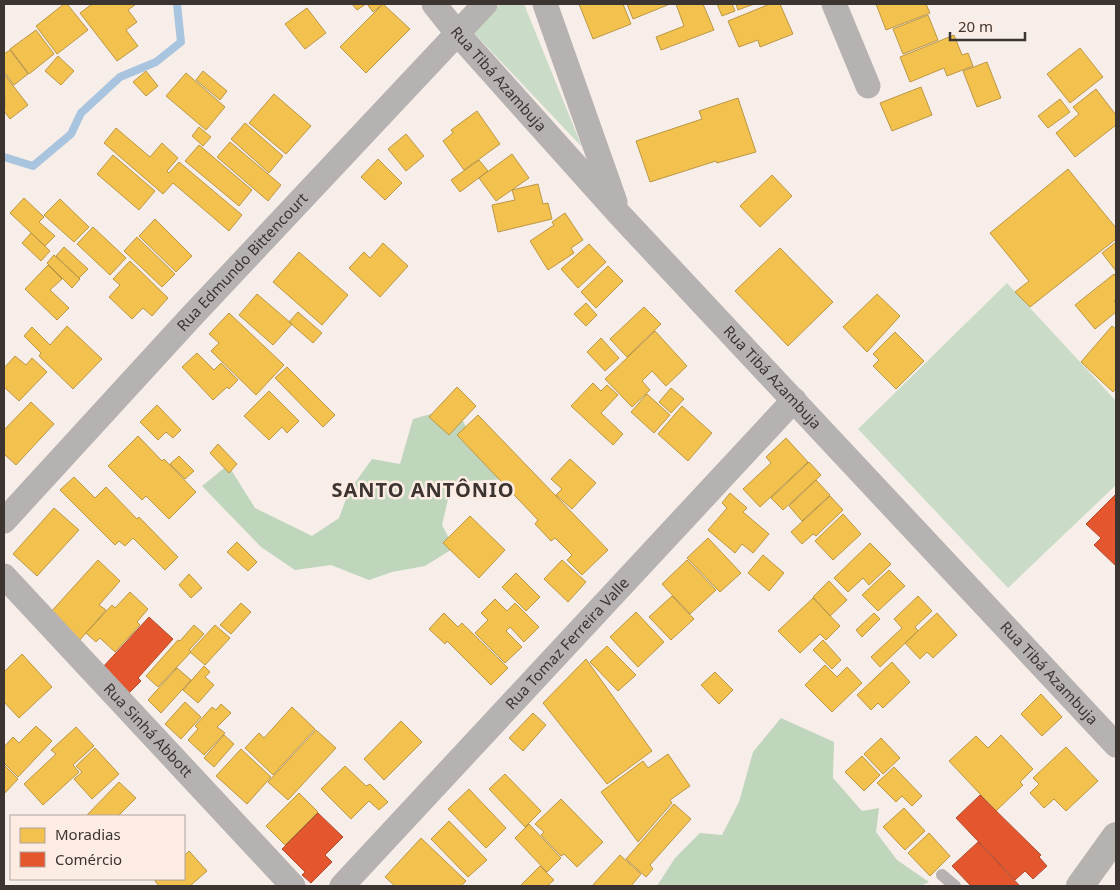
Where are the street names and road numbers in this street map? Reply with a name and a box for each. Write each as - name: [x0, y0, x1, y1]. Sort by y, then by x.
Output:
- street label: Rua Tibá Azambuja: [447, 22, 551, 135]
- street label: Rua Edmundo Bittencourt: [172, 188, 312, 335]
- street label: Rua Tibá Azambuja: [720, 321, 826, 433]
- street label: Rua Tomaz Ferreira Valle: [500, 573, 633, 713]
- street label: Rua Tibá Azambuja: [996, 617, 1103, 729]
- street label: Rua Sinhá Abbott: [100, 678, 198, 781]

